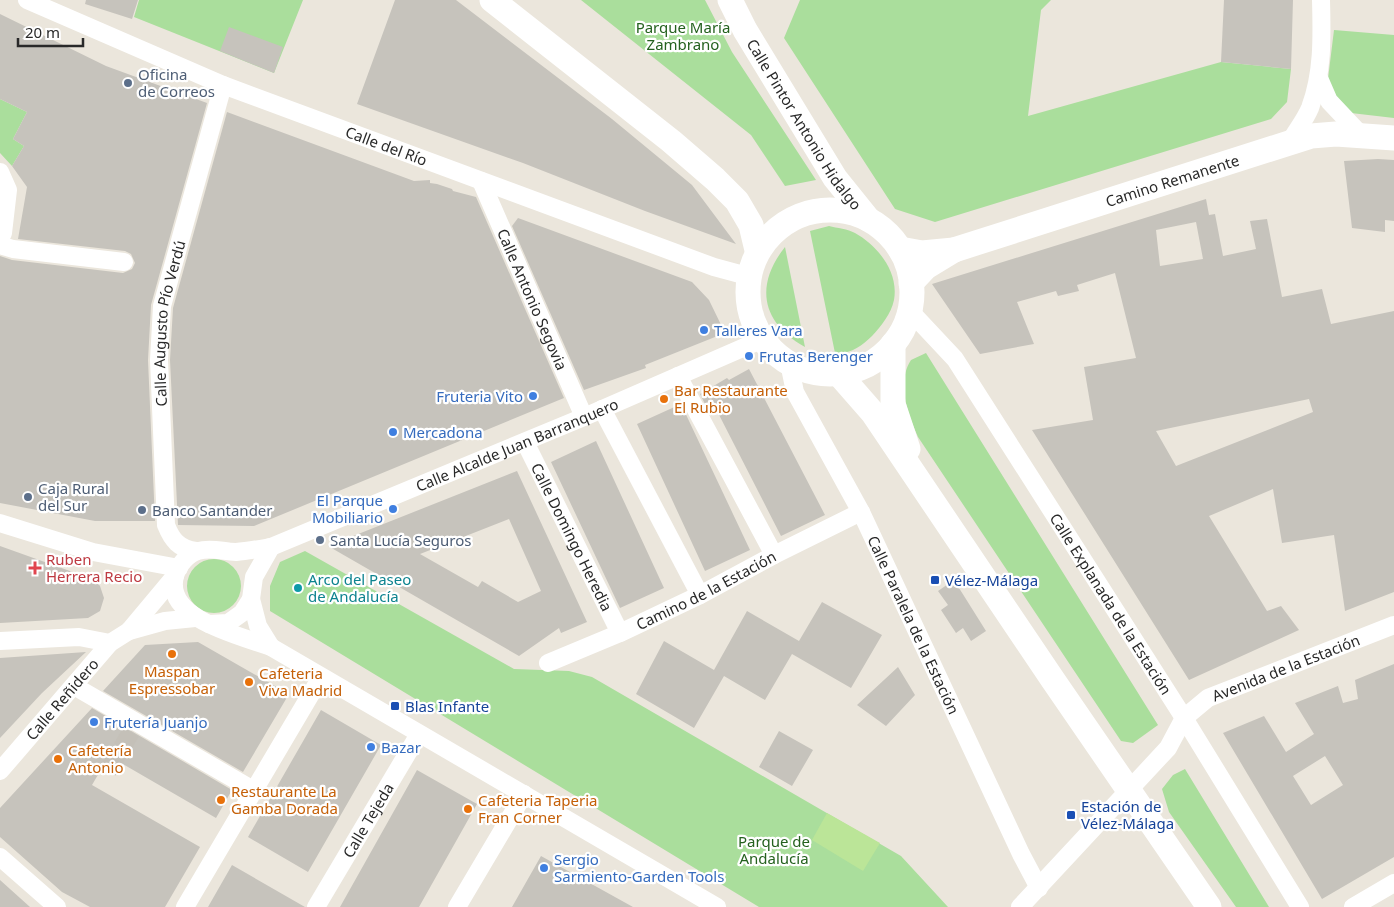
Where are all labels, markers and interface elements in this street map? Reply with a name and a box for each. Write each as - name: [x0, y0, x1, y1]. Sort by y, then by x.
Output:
- scale bar: [18, 15, 82, 47]
- park label: Parque María Zambrano: [636, 17, 730, 54]
- text: 20 m: [25, 22, 60, 42]
- street label: Calle Pintor Antonio Hidalgo: [743, 35, 867, 214]
- place label: Oficina de Correos: [138, 64, 215, 101]
- marker: Oficina de Correos: [122, 77, 134, 89]
- street label: Calle del Río: [343, 121, 430, 170]
- street label: Camino Remanente: [1103, 150, 1242, 211]
- street label: Calle Antonio Segovia: [493, 225, 572, 373]
- street label: Calle Augusto Pío Verdú: [149, 238, 190, 407]
- place label: Talleres Vara: [714, 320, 803, 340]
- marker: Talleres Vara: [698, 324, 710, 336]
- place label: Frutas Berenger: [759, 346, 873, 366]
- marker: Frutas Berenger: [743, 350, 755, 362]
- place label: Bar Restaurante El Rubio: [674, 380, 788, 417]
- place label: Fruteria Vito: [436, 386, 523, 406]
- marker: Fruteria Vito: [527, 390, 539, 402]
- street label: Calle Alcalde Juan Barranquero: [413, 393, 621, 496]
- marker: Bar Restaurante El Rubio: [658, 393, 670, 405]
- place label: Mercadona: [403, 422, 483, 442]
- marker: Mercadona: [387, 426, 399, 438]
- street label: Calle Domingo Heredia: [527, 459, 617, 614]
- place label: Caja Rural del Sur: [38, 478, 109, 515]
- place label: El Parque Mobiliario: [312, 490, 383, 527]
- marker: Caja Rural del Sur: [22, 491, 34, 503]
- place label: Banco Santander: [152, 500, 273, 520]
- marker: El Parque Mobiliario: [387, 503, 399, 515]
- marker: Banco Santander: [136, 504, 148, 516]
- street label: Calle Explanada de la Estación: [1046, 509, 1176, 698]
- place label: Santa Lucía Seguros: [330, 530, 472, 550]
- street label: Calle Paralela de la Estación: [863, 532, 964, 717]
- marker: Santa Lucía Seguros: [314, 534, 326, 546]
- street label: Camino de la Estación: [633, 546, 779, 634]
- place label: Ruben Herrera Recio: [46, 549, 142, 586]
- marker: Ruben Herrera Recio: [28, 561, 42, 575]
- place label: Arco del Paseo de Andalucía: [308, 569, 411, 606]
- place label: Vélez-Málaga: [945, 570, 1038, 590]
- marker: Vélez-Málaga: [929, 574, 941, 586]
- marker: Arco del Paseo de Andalucía: [292, 582, 304, 594]
- street label: Avenida de la Estación: [1209, 629, 1363, 705]
- marker: Maspan Espressobar: [166, 648, 178, 660]
- street label: Calle Reñidero: [21, 654, 103, 744]
- place label: Maspan Espressobar: [129, 661, 215, 698]
- place label: Cafeteria Viva Madrid: [259, 663, 342, 700]
- marker: Cafeteria Viva Madrid: [243, 676, 255, 688]
- place label: Blas Infante: [405, 696, 489, 716]
- marker: Blas Infante: [389, 700, 401, 712]
- place label: Frutería Juanjo: [104, 712, 208, 732]
- marker: Frutería Juanjo: [88, 716, 100, 728]
- place label: Bazar: [381, 737, 421, 757]
- place label: Cafetería Antonio: [68, 740, 132, 777]
- marker: Bazar: [365, 741, 377, 753]
- marker: Cafetería Antonio: [52, 753, 64, 765]
- street label: Calle Tejeda: [338, 779, 398, 861]
- place label: Restaurante La Gamba Dorada: [231, 781, 338, 818]
- place label: Cafeteria Taperia Fran Corner: [478, 790, 598, 827]
- marker: Restaurante La Gamba Dorada: [215, 794, 227, 806]
- place label: Estación de Vélez-Málaga: [1081, 796, 1174, 833]
- marker: Cafeteria Taperia Fran Corner: [462, 803, 474, 815]
- marker: Estación de Vélez-Málaga: [1065, 809, 1077, 821]
- park label: Parque de Andalucía: [738, 831, 810, 868]
- place label: Sergio Sarmiento-Garden Tools: [554, 849, 724, 886]
- marker: Sergio Sarmiento-Garden Tools: [538, 862, 550, 874]

